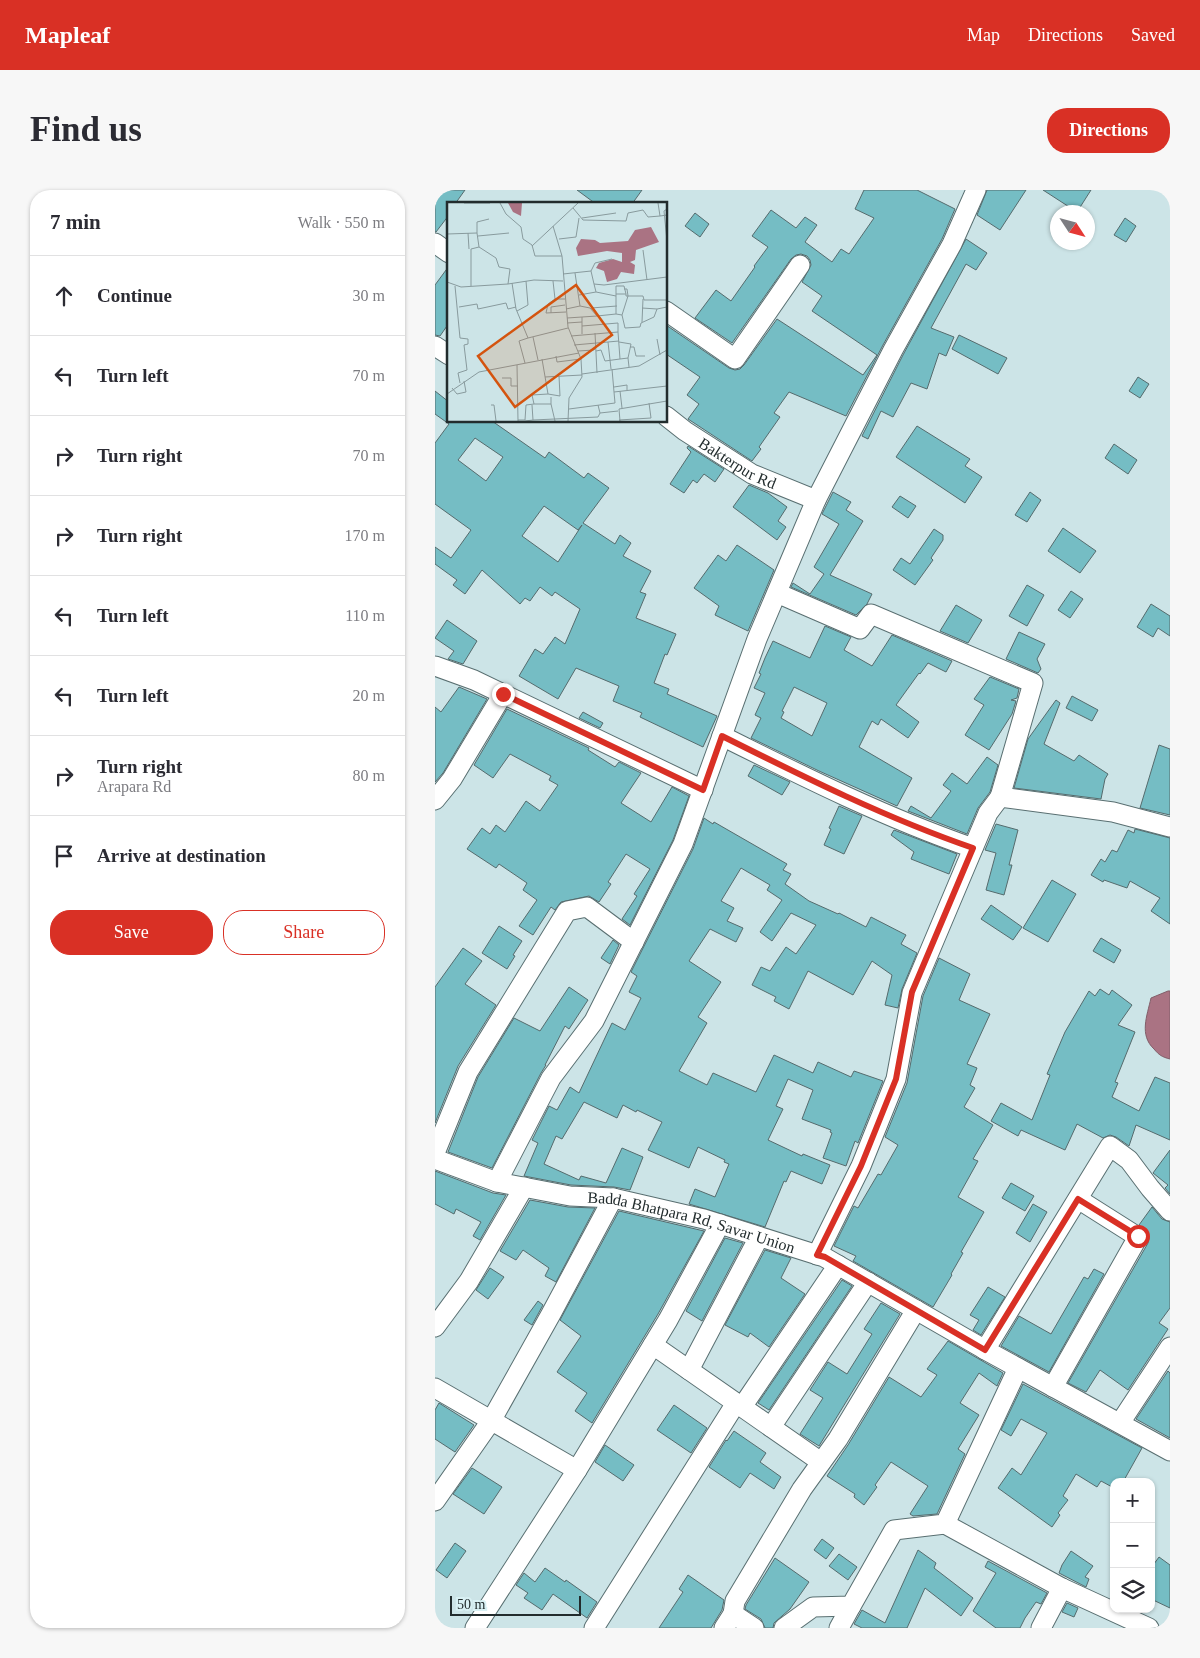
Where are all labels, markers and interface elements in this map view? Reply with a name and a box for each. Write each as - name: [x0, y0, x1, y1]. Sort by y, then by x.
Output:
- text: Mapleaf: [25, 22, 110, 48]
- text: Map: [967, 25, 1000, 45]
- text: Directions: [1028, 25, 1103, 45]
- text: Saved: [1131, 25, 1175, 45]
- button: Directions: [1047, 108, 1170, 153]
- text: Find us: [30, 110, 142, 149]
- inset map: [447, 202, 667, 422]
- north arrow: [1050, 205, 1095, 250]
- text: 7 min: [50, 210, 101, 234]
- text: Walk · 550 m: [298, 214, 385, 231]
- icon: ahead: [50, 282, 78, 310]
- text: Continue: [97, 285, 172, 306]
- text: 30 m: [353, 287, 385, 304]
- icon: left: [50, 362, 78, 390]
- text: Turn left: [97, 365, 169, 386]
- text: 70 m: [353, 367, 385, 384]
- street label: Bakterpur Rd: [696, 434, 779, 491]
- icon: right: [50, 442, 78, 470]
- text: Turn right: [97, 445, 182, 466]
- text: 70 m: [353, 447, 385, 464]
- icon: right: [50, 522, 78, 550]
- text: Turn right: [97, 525, 182, 546]
- text: 170 m: [345, 527, 385, 544]
- icon: left: [50, 602, 78, 630]
- text: Turn left: [97, 605, 169, 626]
- text: 110 m: [345, 607, 385, 624]
- icon: left: [50, 682, 78, 710]
- route end: [492, 683, 515, 706]
- text: Turn left: [97, 685, 169, 706]
- text: 20 m: [353, 687, 385, 704]
- text: Turn right: [97, 756, 182, 777]
- icon: right: [50, 762, 78, 790]
- text: 80 m: [353, 767, 385, 784]
- text: Arapara Rd: [97, 778, 171, 795]
- icon: arrive: [50, 842, 78, 870]
- text: Arrive at destination: [97, 845, 266, 866]
- button: Save: [50, 910, 213, 955]
- button: Share: [223, 910, 385, 955]
- street label: Badda Bhatpara Rd, Savar Union: [587, 1188, 797, 1256]
- route start: [1127, 1225, 1150, 1248]
- map controls: [1110, 1478, 1155, 1613]
- button: +: [1110, 1478, 1155, 1523]
- button: −: [1110, 1523, 1155, 1568]
- button: layers: [1110, 1568, 1155, 1613]
- scale bar: [450, 1593, 581, 1616]
- text: 50 m: [457, 1597, 485, 1612]

